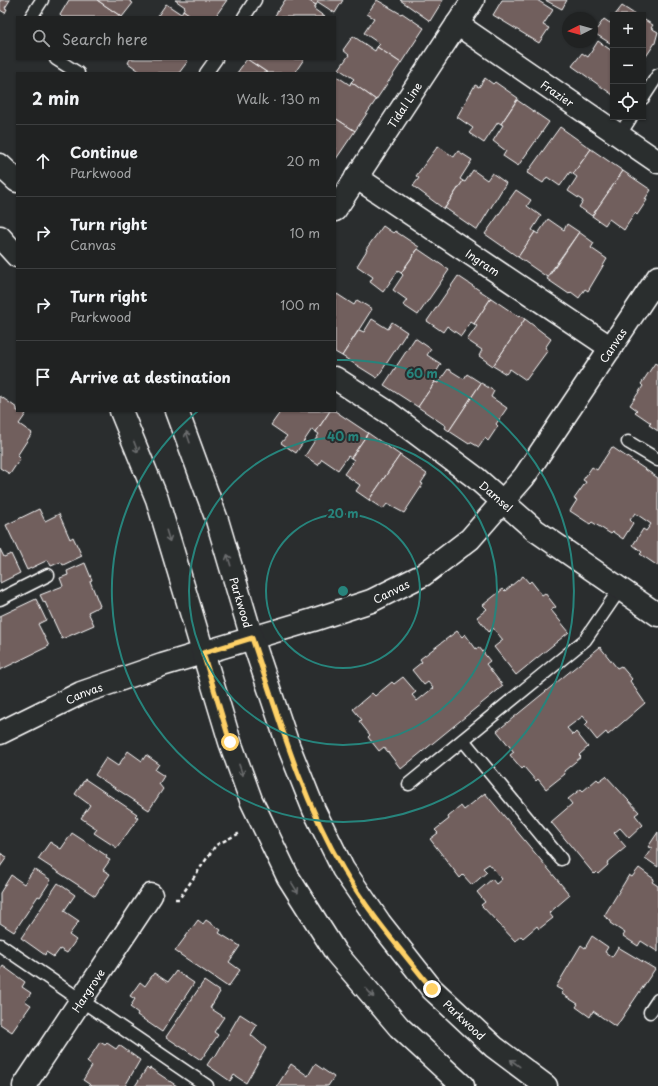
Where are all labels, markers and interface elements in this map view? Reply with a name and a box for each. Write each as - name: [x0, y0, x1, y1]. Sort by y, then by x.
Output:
- north arrow: [562, 12, 598, 48]
- map controls: [610, 12, 646, 120]
- button: +: [610, 12, 646, 48]
- search box: [16, 16, 336, 60]
- icon: search: [30, 27, 52, 49]
- text: Search here: [62, 27, 148, 50]
- button: −: [610, 48, 646, 84]
- street label: Frazier: [537, 76, 578, 111]
- street label: Tidal Line: [383, 78, 426, 131]
- button: locate: [610, 84, 646, 120]
- text: 2 min: [32, 85, 79, 111]
- text: Walk · 130 m: [237, 89, 320, 108]
- text: Continue: [70, 140, 138, 163]
- icon: ahead: [32, 150, 54, 172]
- text: 20 m: [286, 151, 320, 170]
- text: Parkwood: [70, 163, 132, 182]
- text: Turn right: [70, 212, 147, 235]
- icon: right: [32, 222, 54, 244]
- text: 10 m: [290, 223, 320, 242]
- text: Canvas: [70, 235, 116, 254]
- street label: Ingram: [463, 245, 504, 280]
- text: Turn right: [70, 284, 147, 307]
- icon: right: [32, 294, 54, 316]
- text: 100 m: [280, 295, 320, 314]
- text: Parkwood: [70, 307, 132, 326]
- street label: Canvas: [595, 324, 630, 366]
- text: 60 m: [406, 364, 438, 382]
- text: Arrive at destination: [70, 365, 231, 388]
- icon: arrive: [32, 366, 54, 388]
- text: 40 m: [327, 427, 359, 445]
- one-way arrow: [184, 431, 191, 444]
- one-way arrow: [133, 440, 141, 452]
- street label: Damsel: [476, 476, 517, 516]
- text: 20 m: [327, 504, 359, 522]
- one-way arrow: [165, 530, 172, 543]
- one-way arrow: [225, 554, 232, 567]
- street label: Parkwood: [226, 575, 257, 630]
- street label: Canvas: [370, 575, 412, 607]
- centre of rings: [336, 584, 350, 598]
- street label: Canvas: [62, 678, 105, 708]
- route start: [221, 733, 239, 751]
- one-way arrow: [237, 763, 245, 775]
- one-way arrow: [291, 882, 299, 893]
- street label: Hargrove: [67, 965, 108, 1015]
- route end: [423, 980, 441, 998]
- one-way arrow: [366, 988, 375, 999]
- street label: Parkwood: [440, 996, 489, 1044]
- one-way arrow: [509, 1058, 520, 1067]

